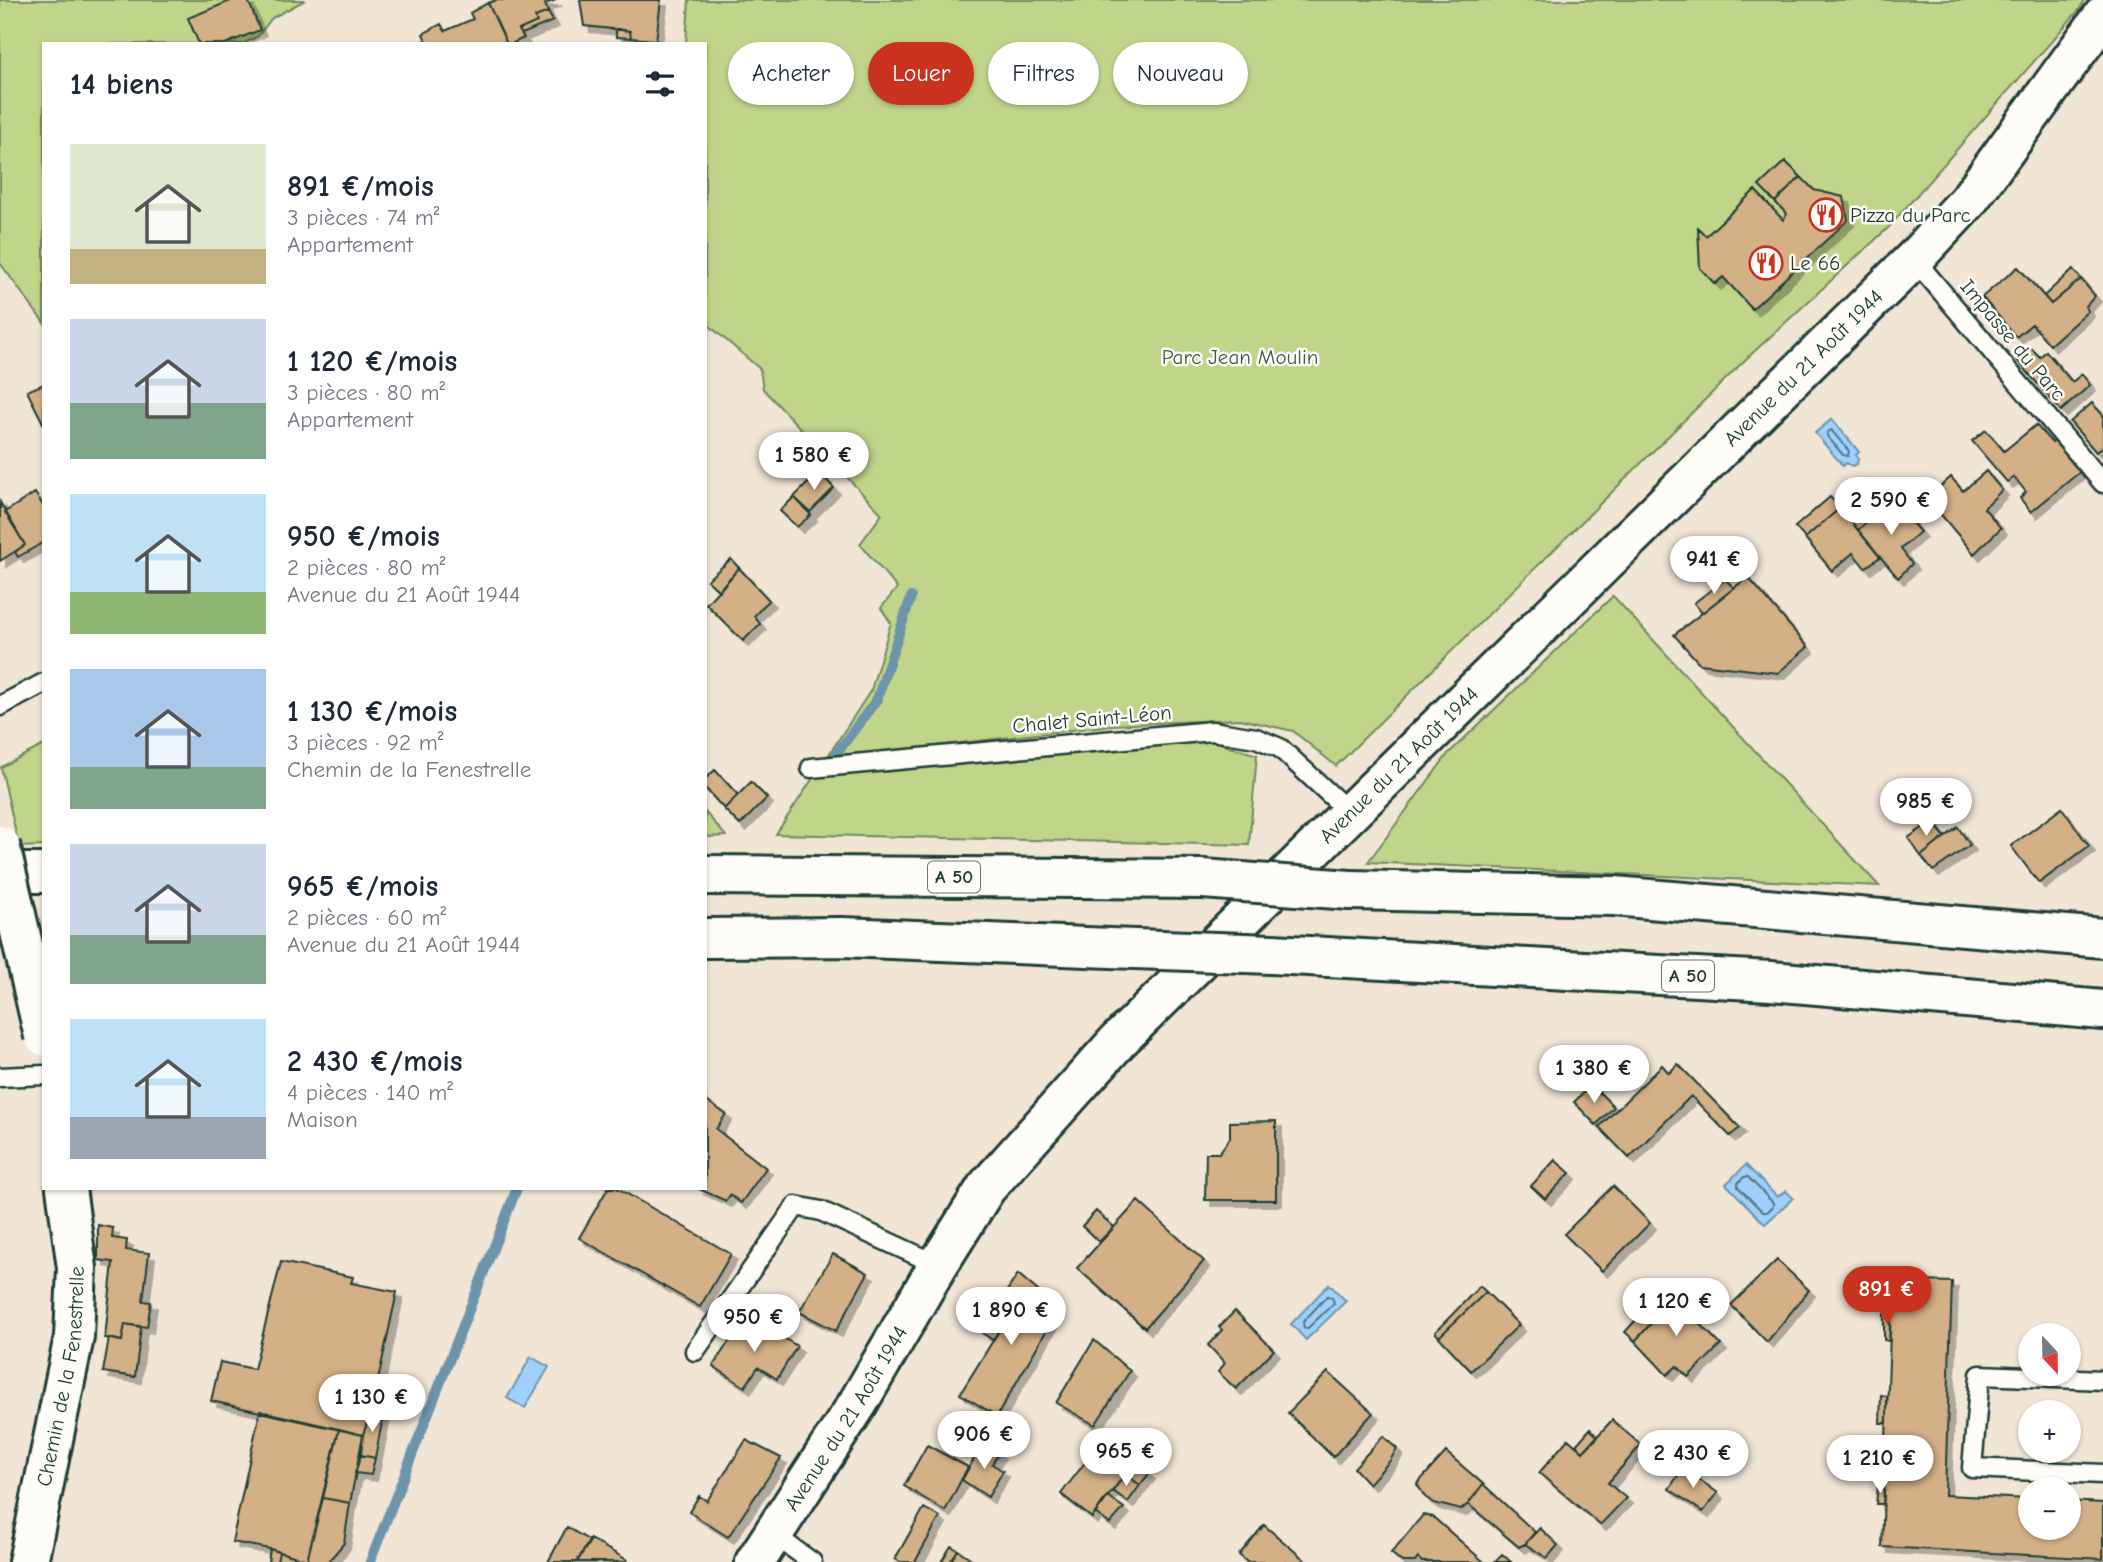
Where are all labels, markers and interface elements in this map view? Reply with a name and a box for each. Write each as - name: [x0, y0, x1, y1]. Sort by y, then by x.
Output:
- chip: Acheter: [728, 42, 854, 105]
- chip: Louer: [868, 42, 974, 105]
- chip: Filtres: [988, 42, 1099, 105]
- chip: Nouveau: [1113, 42, 1248, 105]
- icon: filters: [641, 65, 679, 103]
- text: 14 biens: [70, 67, 173, 102]
- text: 891 €/mois: [287, 169, 434, 204]
- icon: home: [126, 172, 210, 256]
- restaurant icon: Pizza du Parc: [1807, 196, 1845, 234]
- place label: Pizza du Parc: [1850, 203, 1971, 227]
- text: 3 pièces · 74 m²: [287, 204, 439, 231]
- text: Appartement: [287, 231, 413, 258]
- restaurant icon: Le 66: [1747, 244, 1785, 282]
- place label: Le 66: [1790, 251, 1840, 275]
- street label: Impasse du Parc: [1955, 274, 2071, 406]
- street label: Avenue du 21 Août 1944: [1719, 284, 1888, 451]
- text: 1 120 €/mois: [287, 344, 457, 379]
- park label: Parc Jean Moulin: [1162, 345, 1318, 369]
- icon: home: [126, 347, 210, 431]
- text: 3 pièces · 80 m²: [287, 379, 445, 406]
- text: Appartement: [287, 406, 413, 433]
- pin: 1 580 €: [749, 433, 879, 492]
- text: 1 580 €: [775, 441, 853, 468]
- pin: 2 590 €: [1826, 477, 1956, 537]
- text: 2 590 €: [1850, 486, 1932, 513]
- text: 950 €/mois: [287, 519, 440, 554]
- icon: home: [126, 522, 210, 606]
- pin: 941 €: [1665, 536, 1763, 596]
- text: 941 €: [1686, 545, 1742, 572]
- text: 2 pièces · 80 m²: [287, 554, 446, 581]
- text: Avenue du 21 Août 1944: [287, 581, 520, 608]
- street label: Avenue du 21 Août 1944: [1314, 682, 1483, 848]
- text: 1 130 €/mois: [287, 694, 457, 729]
- icon: home: [126, 697, 210, 781]
- street label: Chalet Saint-Léon: [1011, 700, 1173, 738]
- text: 3 pièces · 92 m²: [287, 729, 444, 756]
- text: Chemin de la Fenestrelle: [287, 756, 531, 783]
- pin: 985 €: [1877, 778, 1975, 838]
- text: 985 €: [1896, 787, 1956, 814]
- road number: A 50: [928, 862, 980, 892]
- text: 965 €/mois: [287, 869, 438, 904]
- icon: home: [126, 872, 210, 956]
- text: 2 pièces · 60 m²: [287, 904, 446, 931]
- text: Avenue du 21 Août 1944: [287, 931, 520, 958]
- road number: A 50: [1662, 960, 1714, 992]
- text: 2 430 €/mois: [287, 1044, 463, 1079]
- pin: 1 380 €: [1529, 1046, 1659, 1105]
- icon: home: [126, 1047, 210, 1131]
- text: 1 380 €: [1555, 1054, 1633, 1081]
- text: 4 pièces · 140 m²: [287, 1079, 453, 1106]
- text: Maison: [287, 1106, 358, 1133]
- street label: Chemin de la Fenestrelle: [32, 1266, 89, 1489]
- pin: 891 €: [1838, 1266, 1936, 1326]
- text: 891 €: [1859, 1275, 1915, 1302]
- pin: 1 120 €: [1611, 1278, 1741, 1338]
- text: 1 120 €: [1639, 1287, 1713, 1314]
- pin: 1 890 €: [946, 1288, 1076, 1347]
- pin: 950 €: [705, 1294, 803, 1354]
- text: 1 890 €: [972, 1296, 1050, 1323]
- text: 950 €: [723, 1303, 785, 1330]
- street label: Avenue du 21 Août 1944: [779, 1322, 912, 1515]
- north arrow: [2018, 1323, 2081, 1386]
- map controls: [2018, 1323, 2081, 1540]
- pin: 1 130 €: [307, 1374, 437, 1434]
- text: 1 130 €: [335, 1383, 409, 1410]
- button: +: [2018, 1400, 2081, 1463]
- pin: 906 €: [935, 1412, 1033, 1471]
- text: 906 €: [953, 1420, 1015, 1447]
- pin: 965 €: [1077, 1428, 1175, 1488]
- pin: 2 430 €: [1628, 1430, 1758, 1490]
- pin: 1 210 €: [1815, 1436, 1945, 1495]
- text: 965 €: [1096, 1437, 1156, 1464]
- text: 2 430 €: [1654, 1439, 1732, 1466]
- text: 1 210 €: [1843, 1444, 1917, 1471]
- button: −: [2018, 1477, 2081, 1540]

